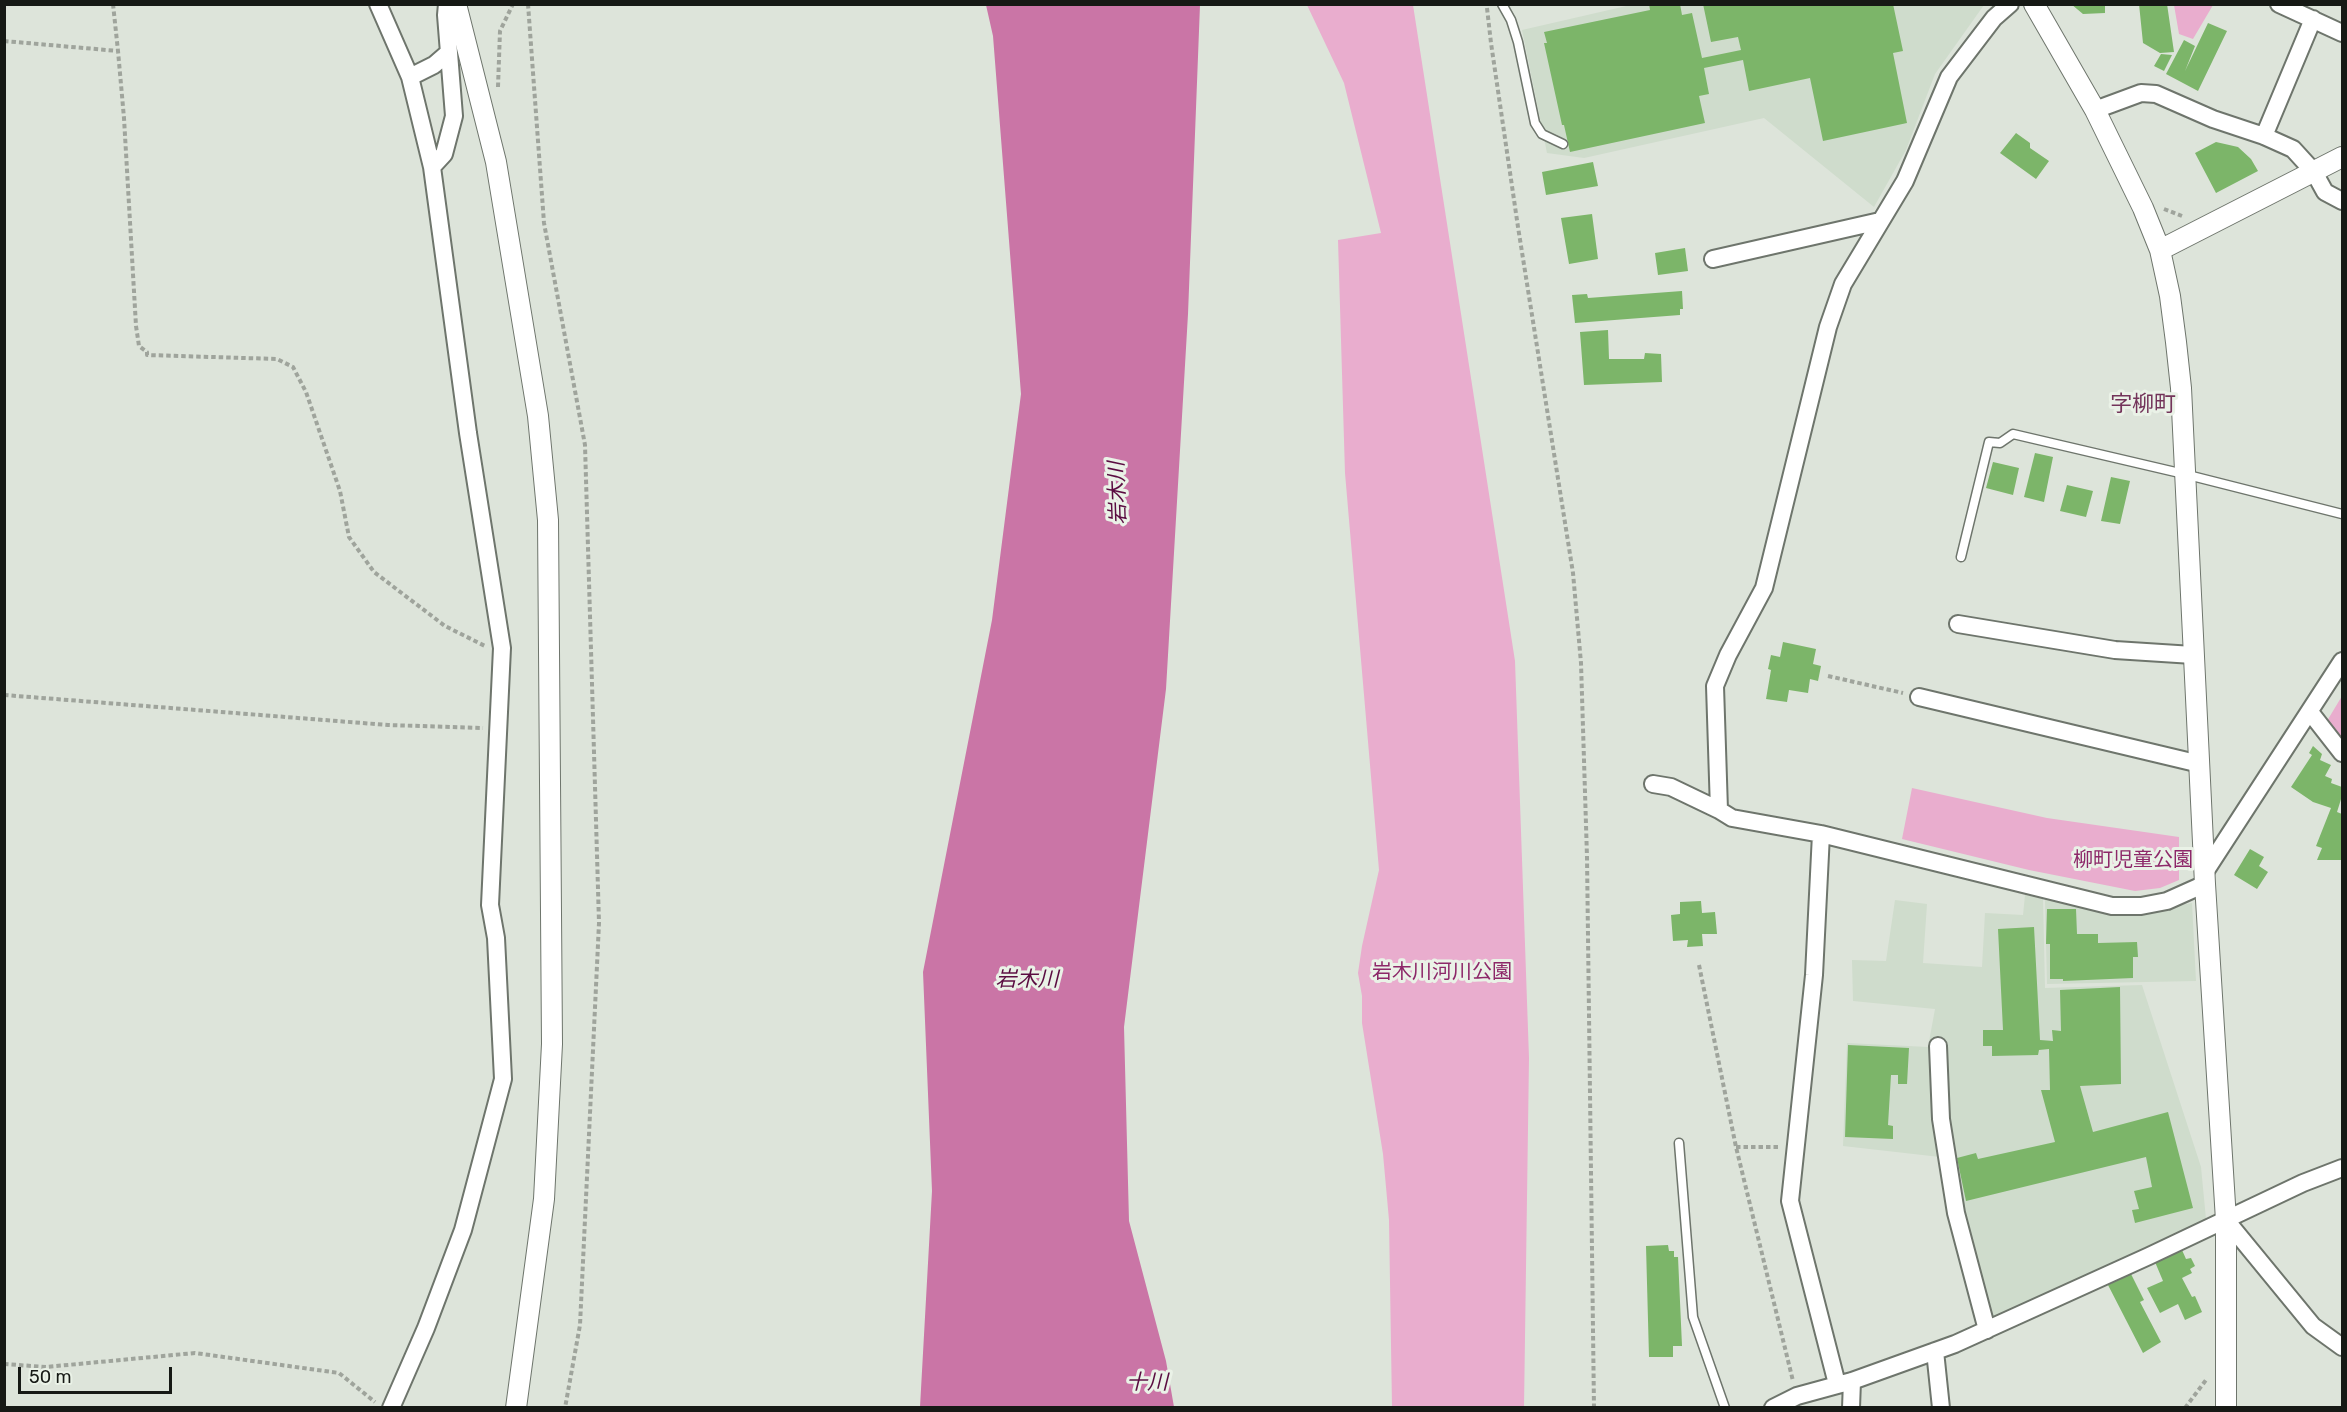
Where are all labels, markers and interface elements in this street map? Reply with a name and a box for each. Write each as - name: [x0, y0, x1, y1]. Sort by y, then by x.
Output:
- district label: 字柳町: [2110, 392, 2176, 418]
- water label: 岩木川: [1104, 461, 1132, 525]
- park label: 柳町児童公園: [2073, 848, 2193, 872]
- park label: 岩木川河川公園: [1372, 960, 1512, 984]
- water label: 岩木川: [996, 967, 1058, 993]
- scale bar: [21, 1355, 176, 1393]
- text: 50 m: [29, 1366, 72, 1388]
- water label: 十川: [1126, 1370, 1168, 1396]

